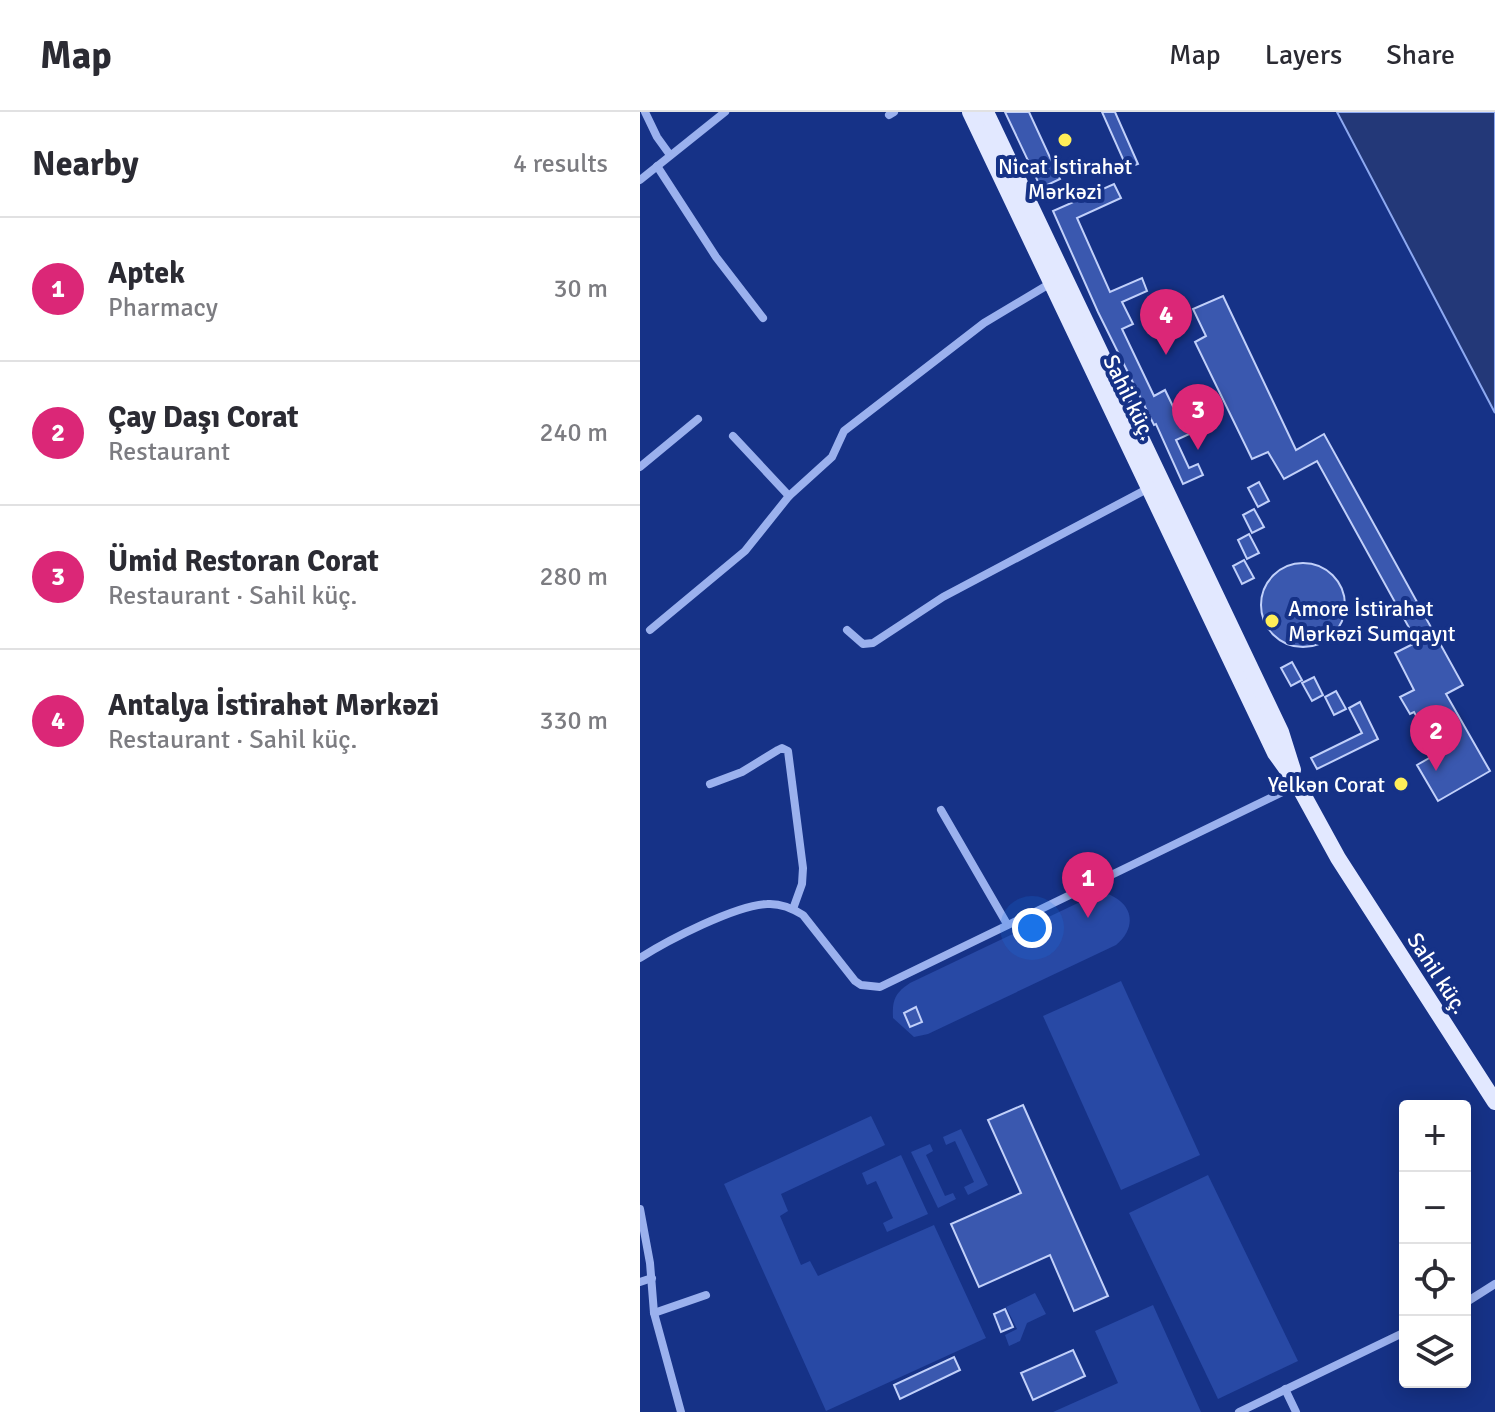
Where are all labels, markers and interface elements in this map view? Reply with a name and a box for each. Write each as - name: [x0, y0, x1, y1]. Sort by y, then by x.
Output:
- text: Map: [40, 32, 112, 79]
- text: Map: [1169, 38, 1221, 72]
- text: Layers: [1265, 38, 1342, 72]
- text: Share: [1386, 38, 1455, 72]
- marker: Nicat İstirahət Mərkəzi: [1056, 131, 1074, 149]
- text: Nearby: [32, 143, 139, 185]
- text: 4 results: [513, 148, 608, 180]
- place label: Nicat İstirahət Mərkəzi: [998, 153, 1132, 205]
- text: Aptek: [108, 255, 185, 292]
- text: 1: [51, 273, 65, 305]
- text: 30 m: [553, 273, 608, 305]
- pin: 4: [1140, 289, 1192, 355]
- text: Pharmacy: [108, 292, 218, 324]
- street label: Sahil küç.: [1097, 350, 1162, 444]
- pin: 3: [1172, 384, 1224, 450]
- text: Çay Daşı Corat: [108, 399, 299, 436]
- text: 2: [51, 417, 65, 449]
- text: 240 m: [539, 417, 608, 449]
- text: Restaurant: [108, 436, 230, 468]
- text: Ümid Restoran Corat: [108, 543, 379, 580]
- text: 3: [51, 561, 65, 593]
- text: 280 m: [539, 561, 608, 593]
- text: Restaurant · Sahil küç.: [108, 580, 357, 612]
- place label: Amore İstirahət Mərkəzi Sumqayıt: [1288, 595, 1456, 647]
- marker: Amore İstirahət Mərkəzi Sumqayıt: [1263, 612, 1281, 630]
- text: Antalya İstirahət Mərkəzi: [108, 687, 439, 724]
- text: 4: [51, 705, 65, 737]
- text: 330 m: [539, 705, 608, 737]
- pin: 2: [1410, 705, 1462, 771]
- text: Restaurant · Sahil küç.: [108, 724, 357, 756]
- place label: Yelkən Corat: [1268, 771, 1385, 798]
- marker: Yelkən Corat: [1392, 775, 1410, 793]
- pin: 1: [1062, 852, 1114, 918]
- your location: [1012, 908, 1052, 948]
- street label: Sahil küç.: [1401, 928, 1474, 1019]
- map controls: [1399, 1100, 1471, 1388]
- button: +: [1399, 1100, 1471, 1172]
- button: −: [1399, 1172, 1471, 1244]
- button: locate: [1399, 1244, 1471, 1316]
- button: layers: [1399, 1316, 1471, 1388]

